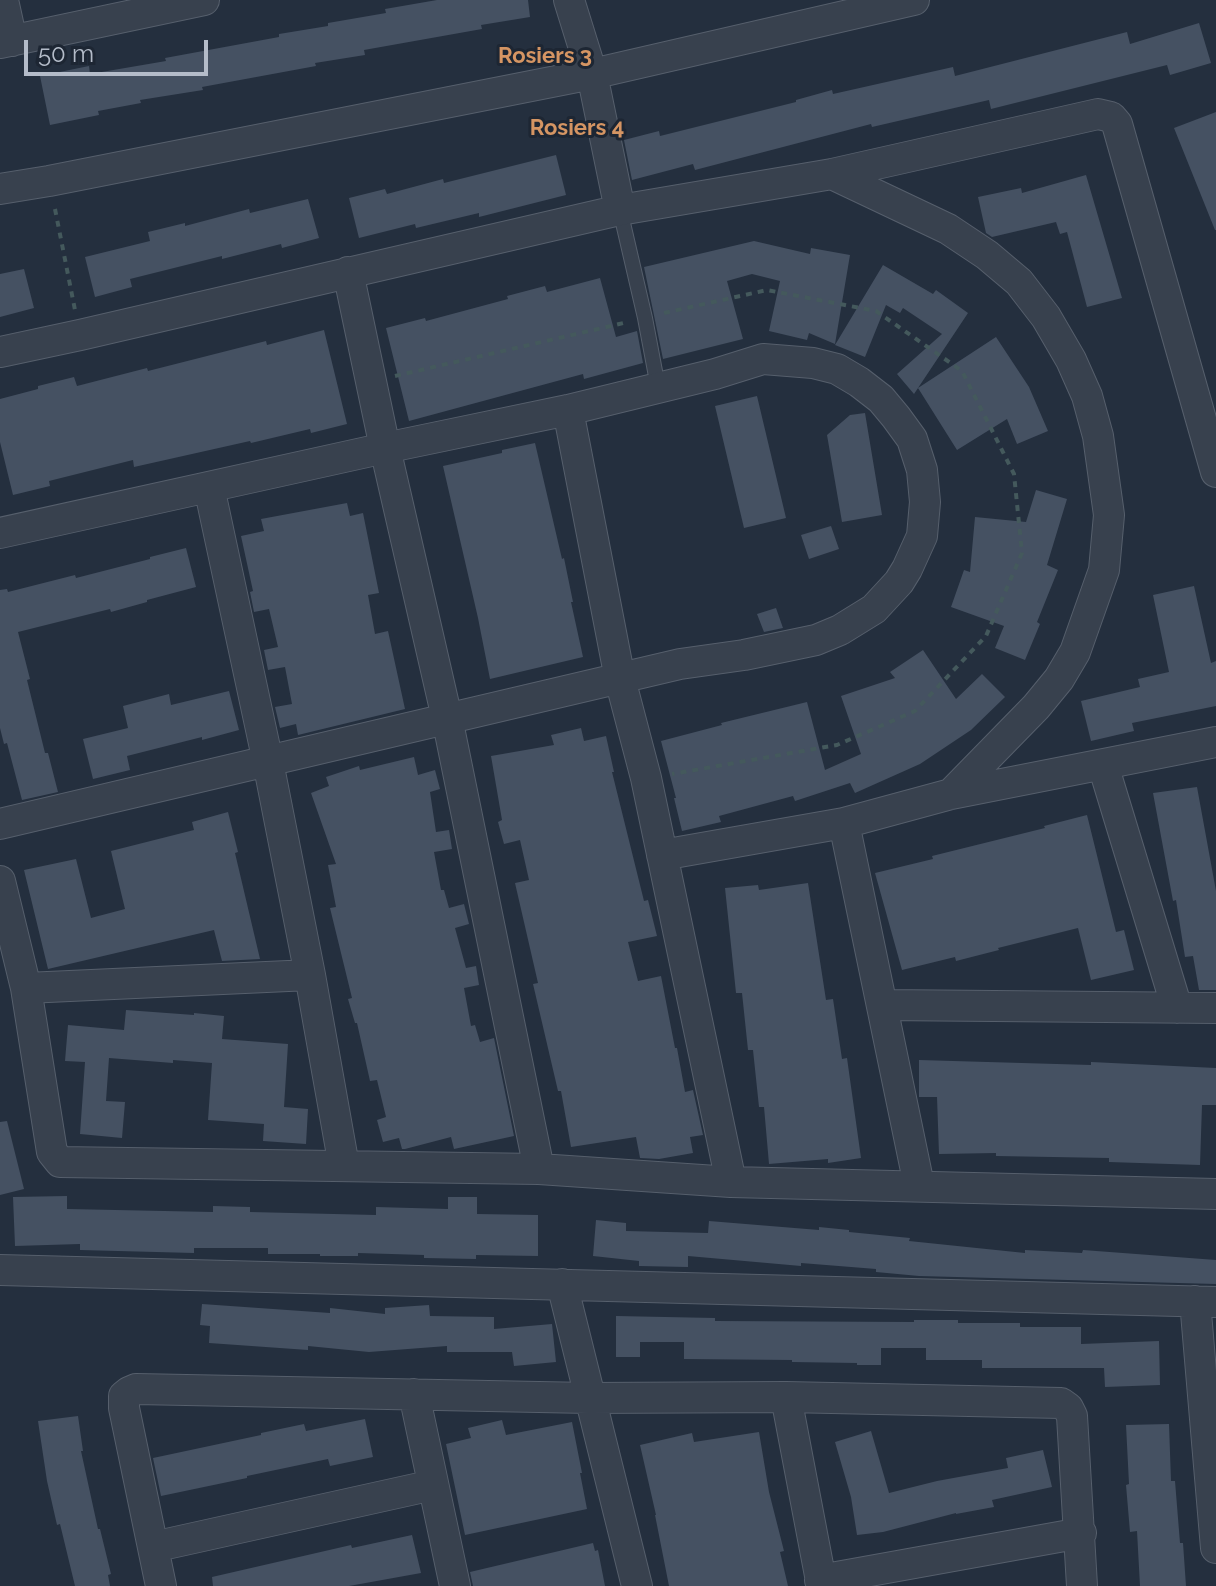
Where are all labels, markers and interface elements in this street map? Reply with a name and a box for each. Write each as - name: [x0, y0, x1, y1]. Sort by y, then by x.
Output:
- scale bar: [28, 24, 212, 74]
- text: 50 m: [38, 39, 94, 68]
- district label: Rosiers 3: [498, 43, 592, 69]
- district label: Rosiers 4: [530, 115, 624, 141]

